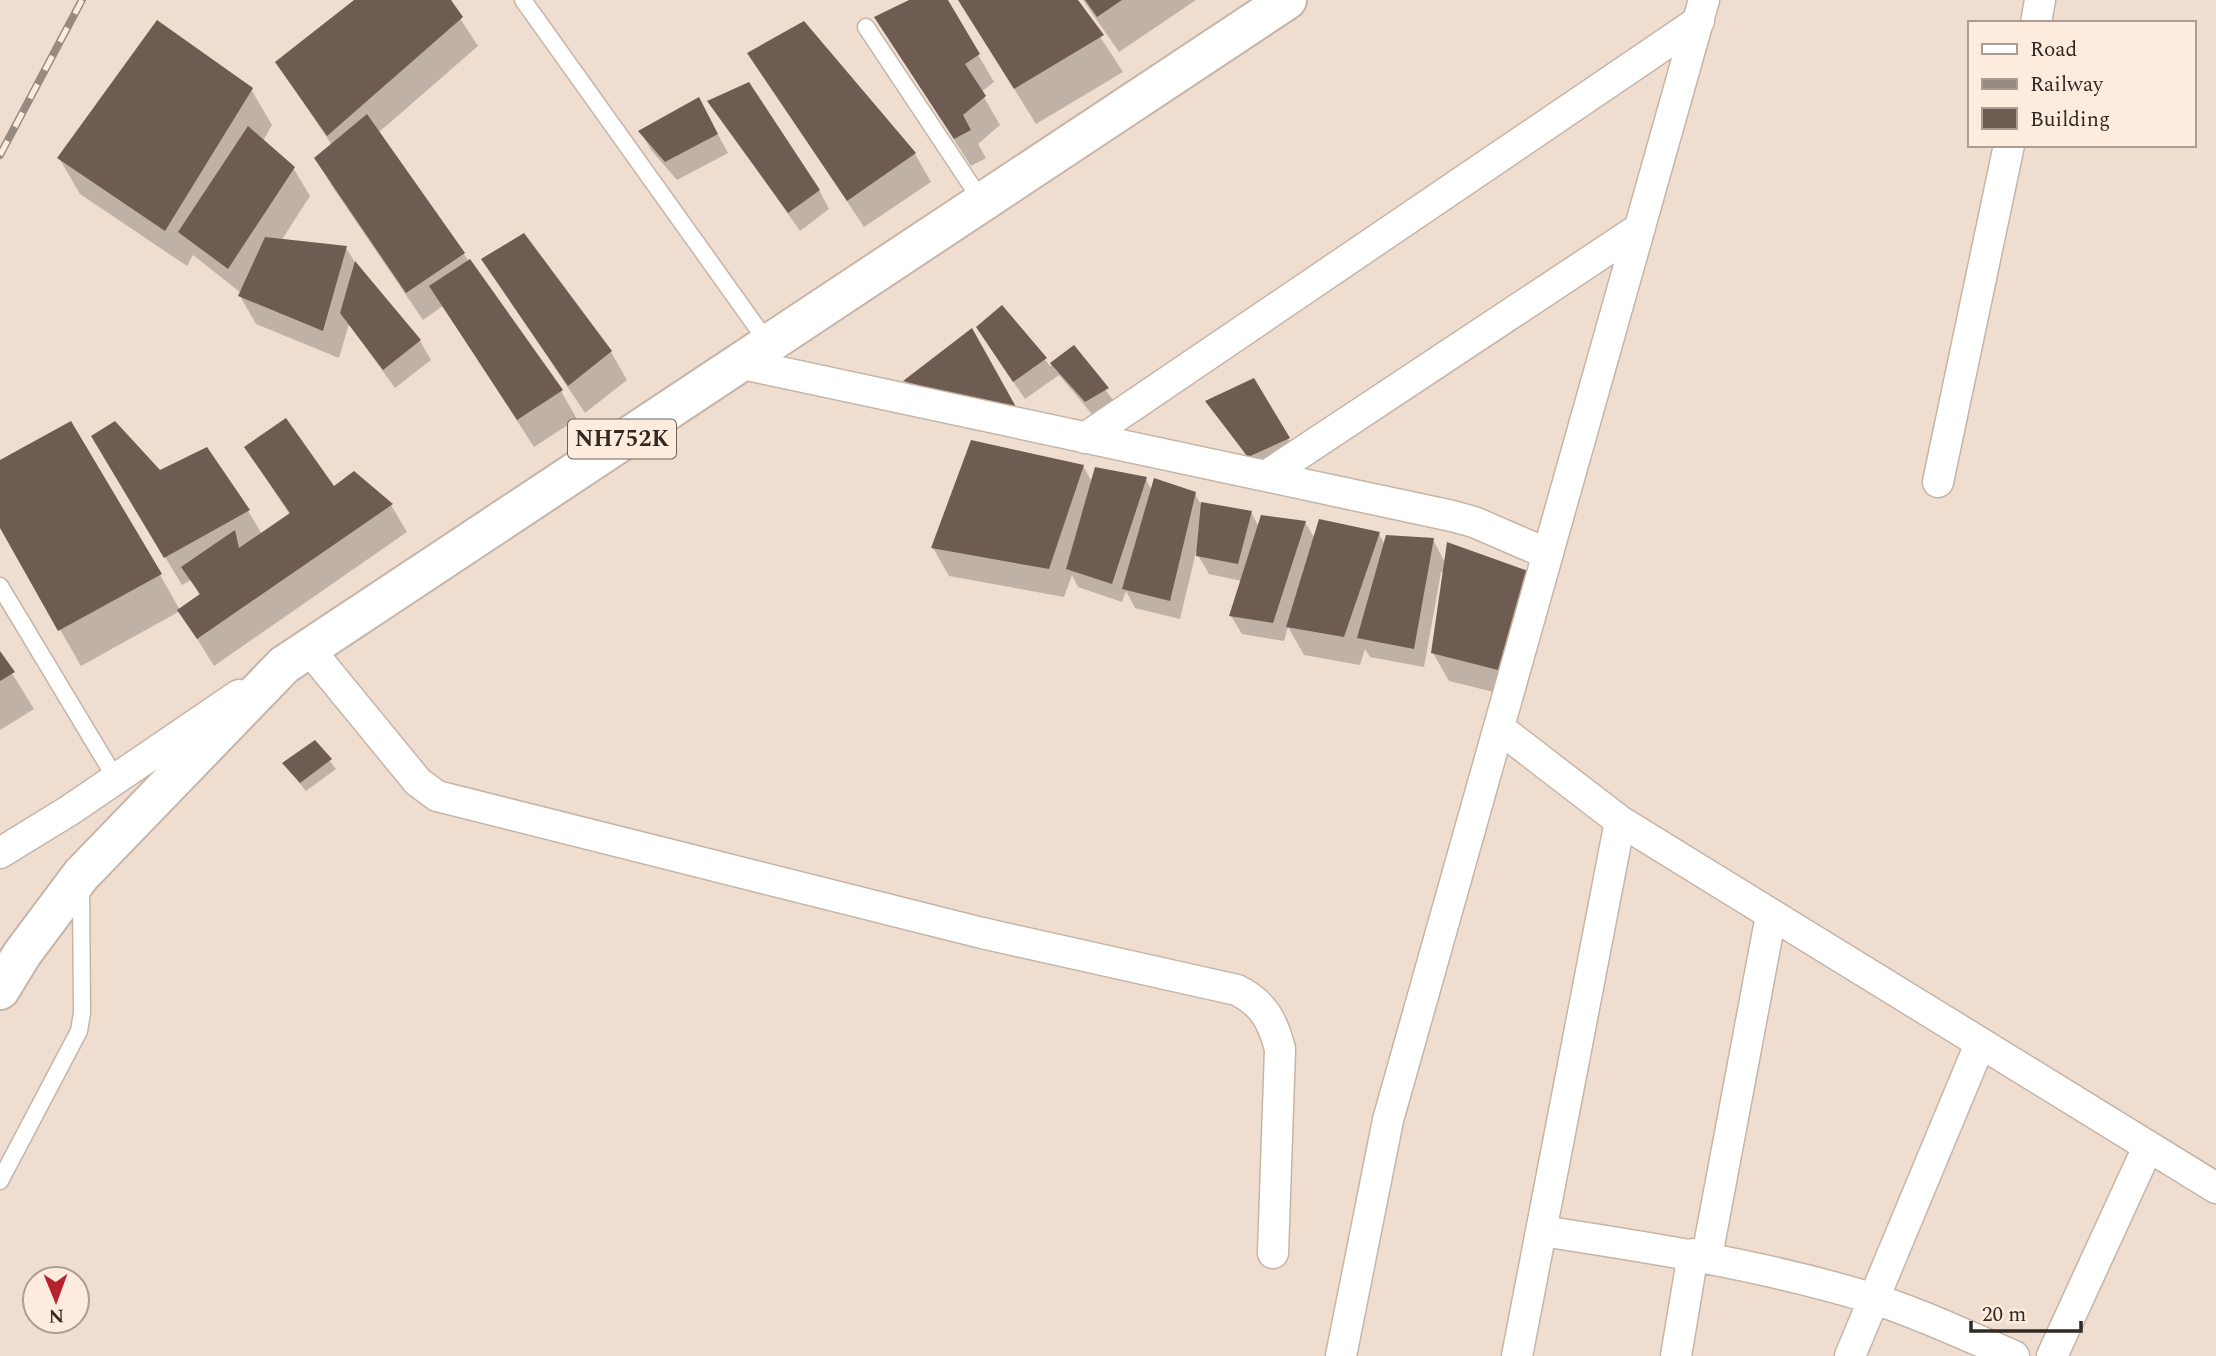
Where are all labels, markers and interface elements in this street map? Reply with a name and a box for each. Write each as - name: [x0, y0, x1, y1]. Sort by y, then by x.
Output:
- legend: [1968, 21, 2195, 147]
- text: Road: [2030, 34, 2077, 66]
- text: Railway: [2030, 69, 2104, 101]
- text: Building: [2030, 104, 2110, 136]
- road number: NH752K: [568, 420, 676, 458]
- north arrow: [21, 1265, 91, 1335]
- scale bar: [1971, 1290, 2081, 1334]
- text: 20 m: [1982, 1299, 2026, 1331]
- text: N: [48, 1301, 64, 1330]

